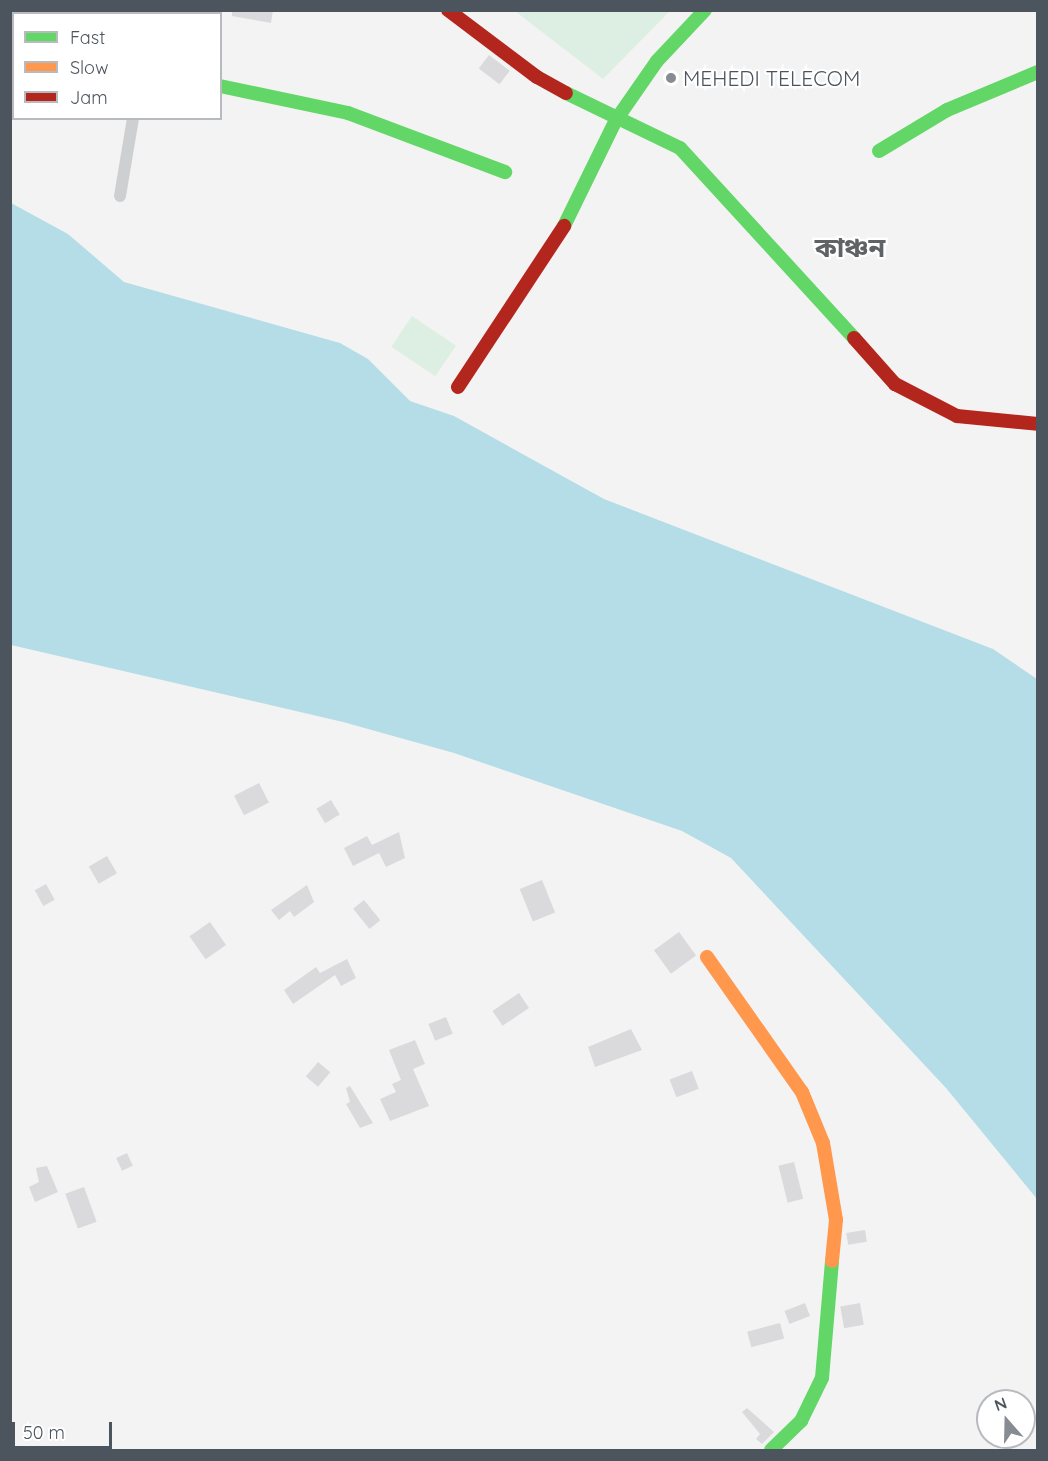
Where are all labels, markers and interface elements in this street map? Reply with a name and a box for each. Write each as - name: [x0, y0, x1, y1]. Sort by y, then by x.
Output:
- legend: [12, 12, 222, 120]
- text: Fast: [70, 26, 105, 49]
- text: Slow: [70, 56, 108, 79]
- place label: MEHEDI TELECOM: [683, 65, 860, 91]
- marker: MEHEDI TELECOM: [664, 71, 678, 85]
- text: Jam: [70, 86, 108, 109]
- district label: কাঞ্চন: [815, 232, 885, 264]
- north arrow: [976, 1389, 1036, 1449]
- text: N: [992, 1393, 1009, 1415]
- scale bar: [15, 1410, 116, 1448]
- text: 50 m: [23, 1421, 65, 1444]

